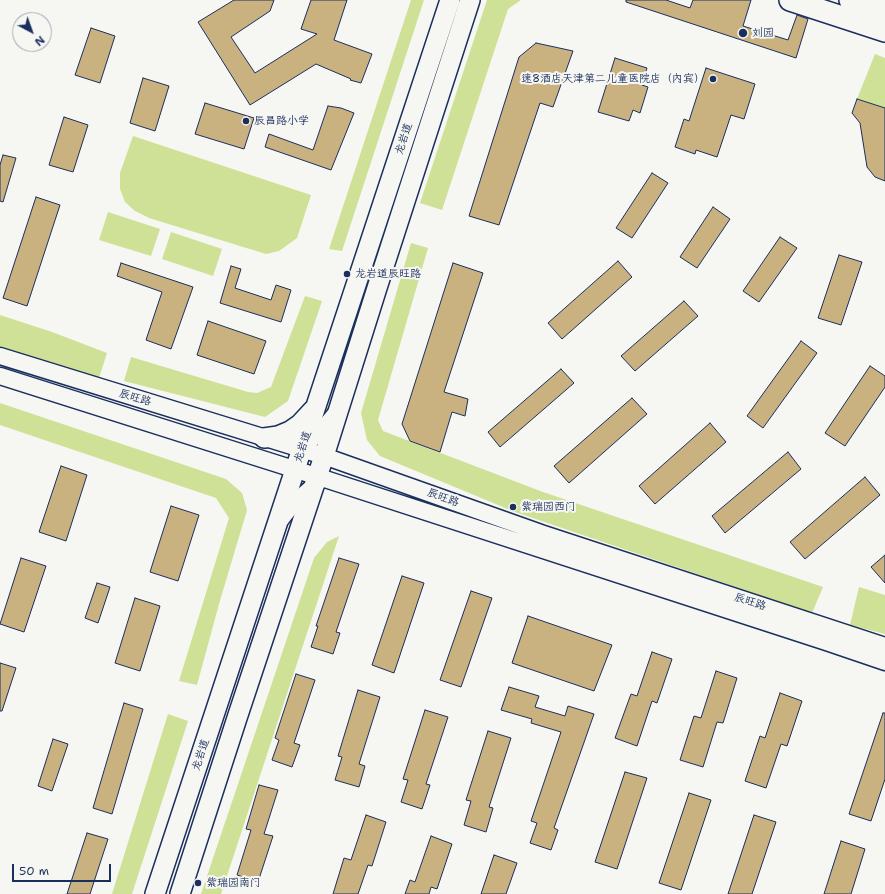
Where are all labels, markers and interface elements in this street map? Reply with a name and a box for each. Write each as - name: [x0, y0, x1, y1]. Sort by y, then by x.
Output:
- north arrow: [12, 12, 52, 52]
- place label: 刘园: [752, 26, 774, 40]
- marker: 刘园: [737, 27, 749, 39]
- text: N: [31, 32, 48, 49]
- place label: 速8酒店天津第二儿童医院店（内宾）: [521, 72, 705, 86]
- marker: 速8酒店天津第二儿童医院店（内宾）: [708, 74, 718, 84]
- place label: 辰昌路小学: [254, 114, 309, 128]
- marker: 辰昌路小学: [241, 116, 251, 126]
- street label: 龙岩道: [393, 121, 415, 157]
- place label: 龙岩道辰旺路: [355, 267, 421, 281]
- marker: 龙岩道辰旺路: [342, 269, 352, 279]
- street label: 辰旺路: [117, 387, 153, 409]
- street label: 龙岩道: [292, 429, 314, 465]
- street label: 辰旺路: [425, 486, 461, 510]
- place label: 紫瑞园西门: [521, 500, 576, 514]
- marker: 紫瑞园西门: [508, 502, 518, 512]
- street label: 辰旺路: [732, 591, 768, 613]
- street label: 龙岩道: [190, 737, 212, 773]
- scale bar: [14, 856, 113, 882]
- text: 50 m: [19, 863, 49, 879]
- place label: 紫瑞园南门: [206, 876, 261, 890]
- marker: 紫瑞园南门: [193, 878, 203, 888]

